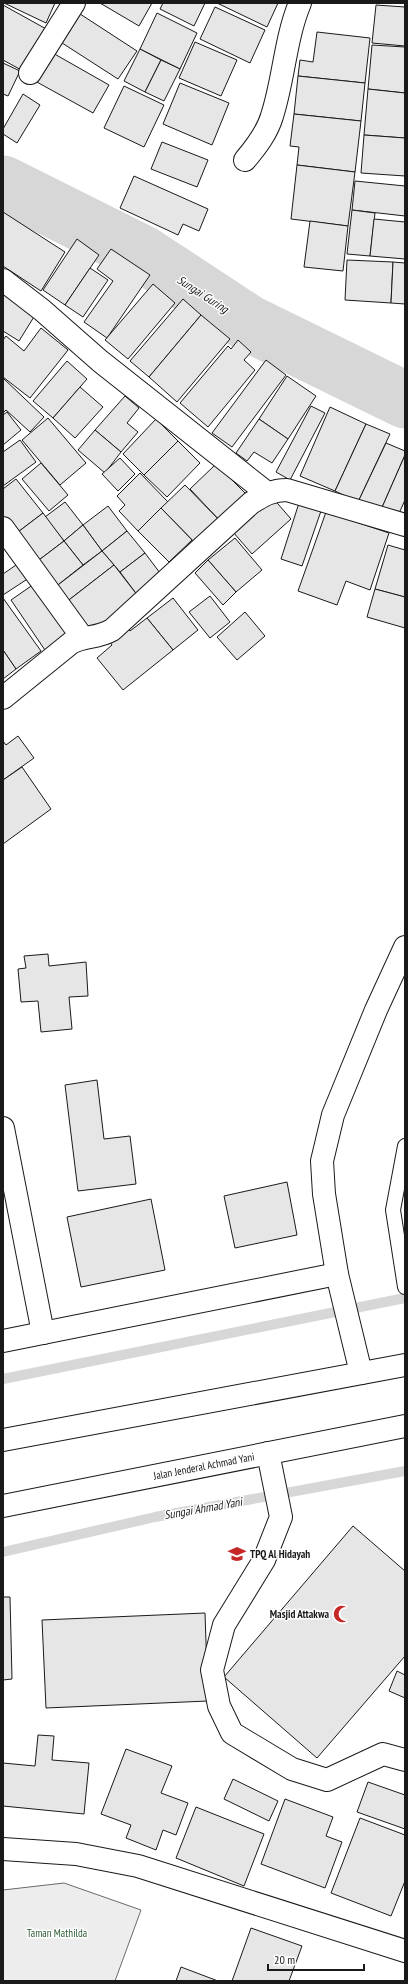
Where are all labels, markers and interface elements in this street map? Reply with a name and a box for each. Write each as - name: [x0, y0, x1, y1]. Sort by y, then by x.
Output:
- water label: Sungai Guring: [175, 272, 232, 317]
- street label: Jalan Jenderal Achmad Yani: [151, 1449, 256, 1483]
- water label: Sungai Ahmad Yani: [163, 1494, 245, 1522]
- school or university icon: TPQ Al Hidayah: [227, 1544, 247, 1564]
- place label: TPQ Al Hidayah: [250, 1547, 310, 1561]
- mosque icon: Masjid Attakwa: [332, 1604, 352, 1624]
- place label: Masjid Attakwa: [270, 1607, 329, 1621]
- park label: Taman Mathilda: [27, 1926, 87, 1940]
- scale bar: [268, 1946, 364, 1972]
- text: 20 m: [274, 1952, 295, 1967]

